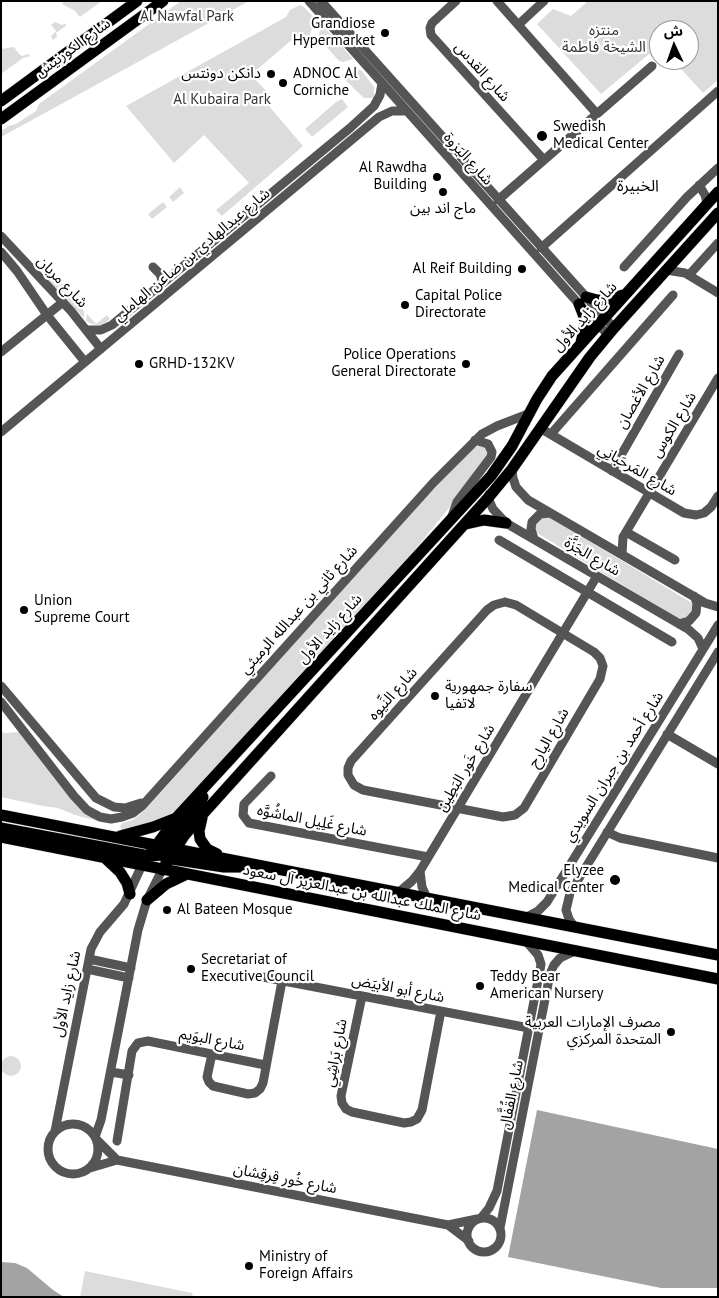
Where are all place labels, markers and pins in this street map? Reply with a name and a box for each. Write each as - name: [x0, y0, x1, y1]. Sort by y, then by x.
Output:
- place label: Grandiose Hypermarket: [293, 15, 375, 50]
- marker: Grandiose Hypermarket: [379, 27, 391, 39]
- place label: دانكن دونتس: [181, 65, 261, 83]
- place label: ADNOC Al Corniche: [293, 65, 358, 100]
- marker: دانكن دونتس: [265, 68, 277, 80]
- marker: ADNOC Al Corniche: [277, 77, 289, 89]
- place label: Swedish Medical Center: [553, 118, 649, 153]
- marker: Swedish Medical Center: [535, 129, 549, 143]
- place label: Al Rawdha Building: [359, 159, 427, 194]
- marker: Al Rawdha Building: [431, 171, 443, 183]
- marker: ماج اند بين: [437, 186, 449, 198]
- place label: ماج اند بين: [410, 200, 476, 218]
- place label: Al Reif Building: [413, 260, 512, 278]
- marker: Al Reif Building: [516, 263, 528, 275]
- place label: Capital Police Directorate: [415, 287, 502, 322]
- marker: Capital Police Directorate: [399, 299, 411, 311]
- place label: Police Operations General Directorate: [331, 346, 456, 381]
- place label: GRHD-132KV: [149, 355, 235, 373]
- marker: GRHD-132KV: [133, 358, 145, 370]
- marker: Police Operations General Directorate: [460, 358, 472, 370]
- place label: Union Supreme Court: [34, 592, 129, 627]
- marker: Union Supreme Court: [18, 604, 30, 616]
- place label: سفارة جمهورية لاتفيا: [445, 678, 533, 713]
- marker: سفارة جمهورية لاتفيا: [429, 690, 441, 702]
- place label: Elyzee Medical Center: [508, 862, 604, 897]
- marker: Elyzee Medical Center: [608, 873, 622, 887]
- place label: Al Bateen Mosque: [177, 901, 293, 919]
- marker: Al Bateen Mosque: [161, 904, 173, 916]
- place label: Secretariat of Executive Council: [201, 951, 314, 986]
- marker: Secretariat of Executive Council: [185, 963, 197, 975]
- place label: Teddy Bear American Nursery: [490, 968, 603, 1003]
- marker: Teddy Bear American Nursery: [474, 980, 486, 992]
- place label: مصرف الإمارات العربية المتحدة المركزي: [525, 1014, 661, 1049]
- marker: مصرف الإمارات العربية المتحدة المركزي: [665, 1026, 677, 1038]
- place label: Ministry of Foreign Affairs: [259, 1248, 353, 1283]
- marker: Ministry of Foreign Affairs: [243, 1260, 255, 1272]

